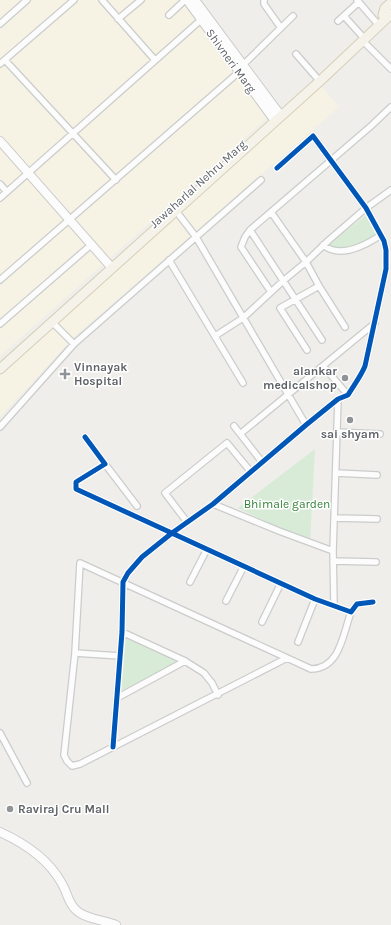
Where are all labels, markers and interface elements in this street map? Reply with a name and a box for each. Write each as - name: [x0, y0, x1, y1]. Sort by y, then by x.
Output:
- street label: Shivneri Marg: [203, 26, 259, 96]
- street label: Jawaharlal Nehru Marg: [147, 137, 249, 231]
- place label: Vinnayak Hospital: [74, 360, 127, 388]
- place label: alankar medicalshop: [263, 364, 337, 392]
- marker: Vinnayak Hospital: [59, 368, 71, 380]
- marker: alankar medicalshop: [340, 373, 350, 383]
- marker: sai shyam: [345, 415, 355, 425]
- place label: sai shyam: [321, 427, 379, 441]
- park label: Bhimale garden: [244, 497, 330, 511]
- place label: Raviraj Cru Mall: [18, 802, 109, 816]
- marker: Raviraj Cru Mall: [5, 804, 15, 814]

